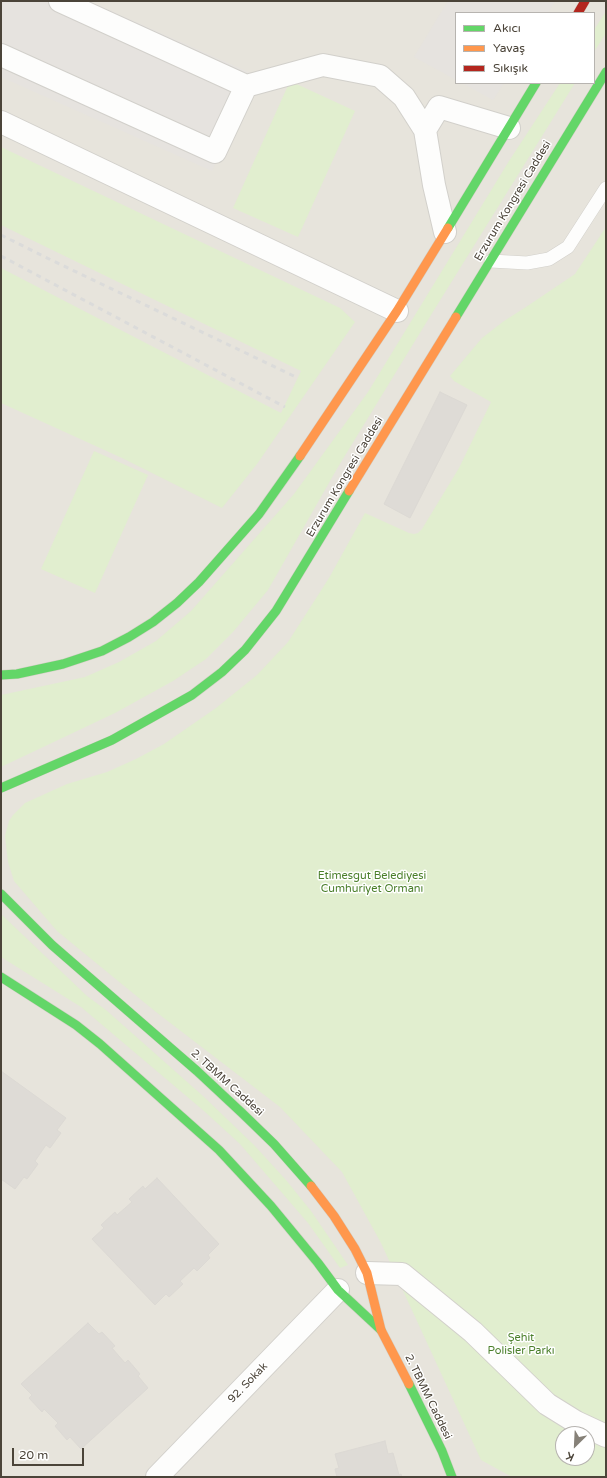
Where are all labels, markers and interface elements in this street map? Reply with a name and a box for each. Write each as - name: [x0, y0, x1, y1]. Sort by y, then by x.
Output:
- legend: [455, 12, 595, 84]
- text: Akıcı: [493, 21, 521, 35]
- text: Yavaş: [493, 41, 525, 55]
- text: Sıkışık: [493, 61, 528, 75]
- street label: Erzurum Kongresi Caddesi: [472, 138, 554, 264]
- street label: Erzurum Kongresi Caddesi: [304, 414, 386, 540]
- park label: Etimesgut Belediyesi Cumhuriyet Ormanı: [318, 869, 426, 895]
- street label: 2. TBMM Caddesi: [188, 1047, 266, 1119]
- park label: Şehit Polisler Parkı: [488, 1331, 554, 1357]
- street label: 2. TBMM Caddesi: [402, 1352, 454, 1442]
- street label: 92. Sokak: [226, 1360, 270, 1406]
- north arrow: [555, 1426, 595, 1466]
- scale bar: [14, 1440, 86, 1466]
- text: 20 m: [19, 1448, 48, 1462]
- text: K: [564, 1449, 576, 1464]

